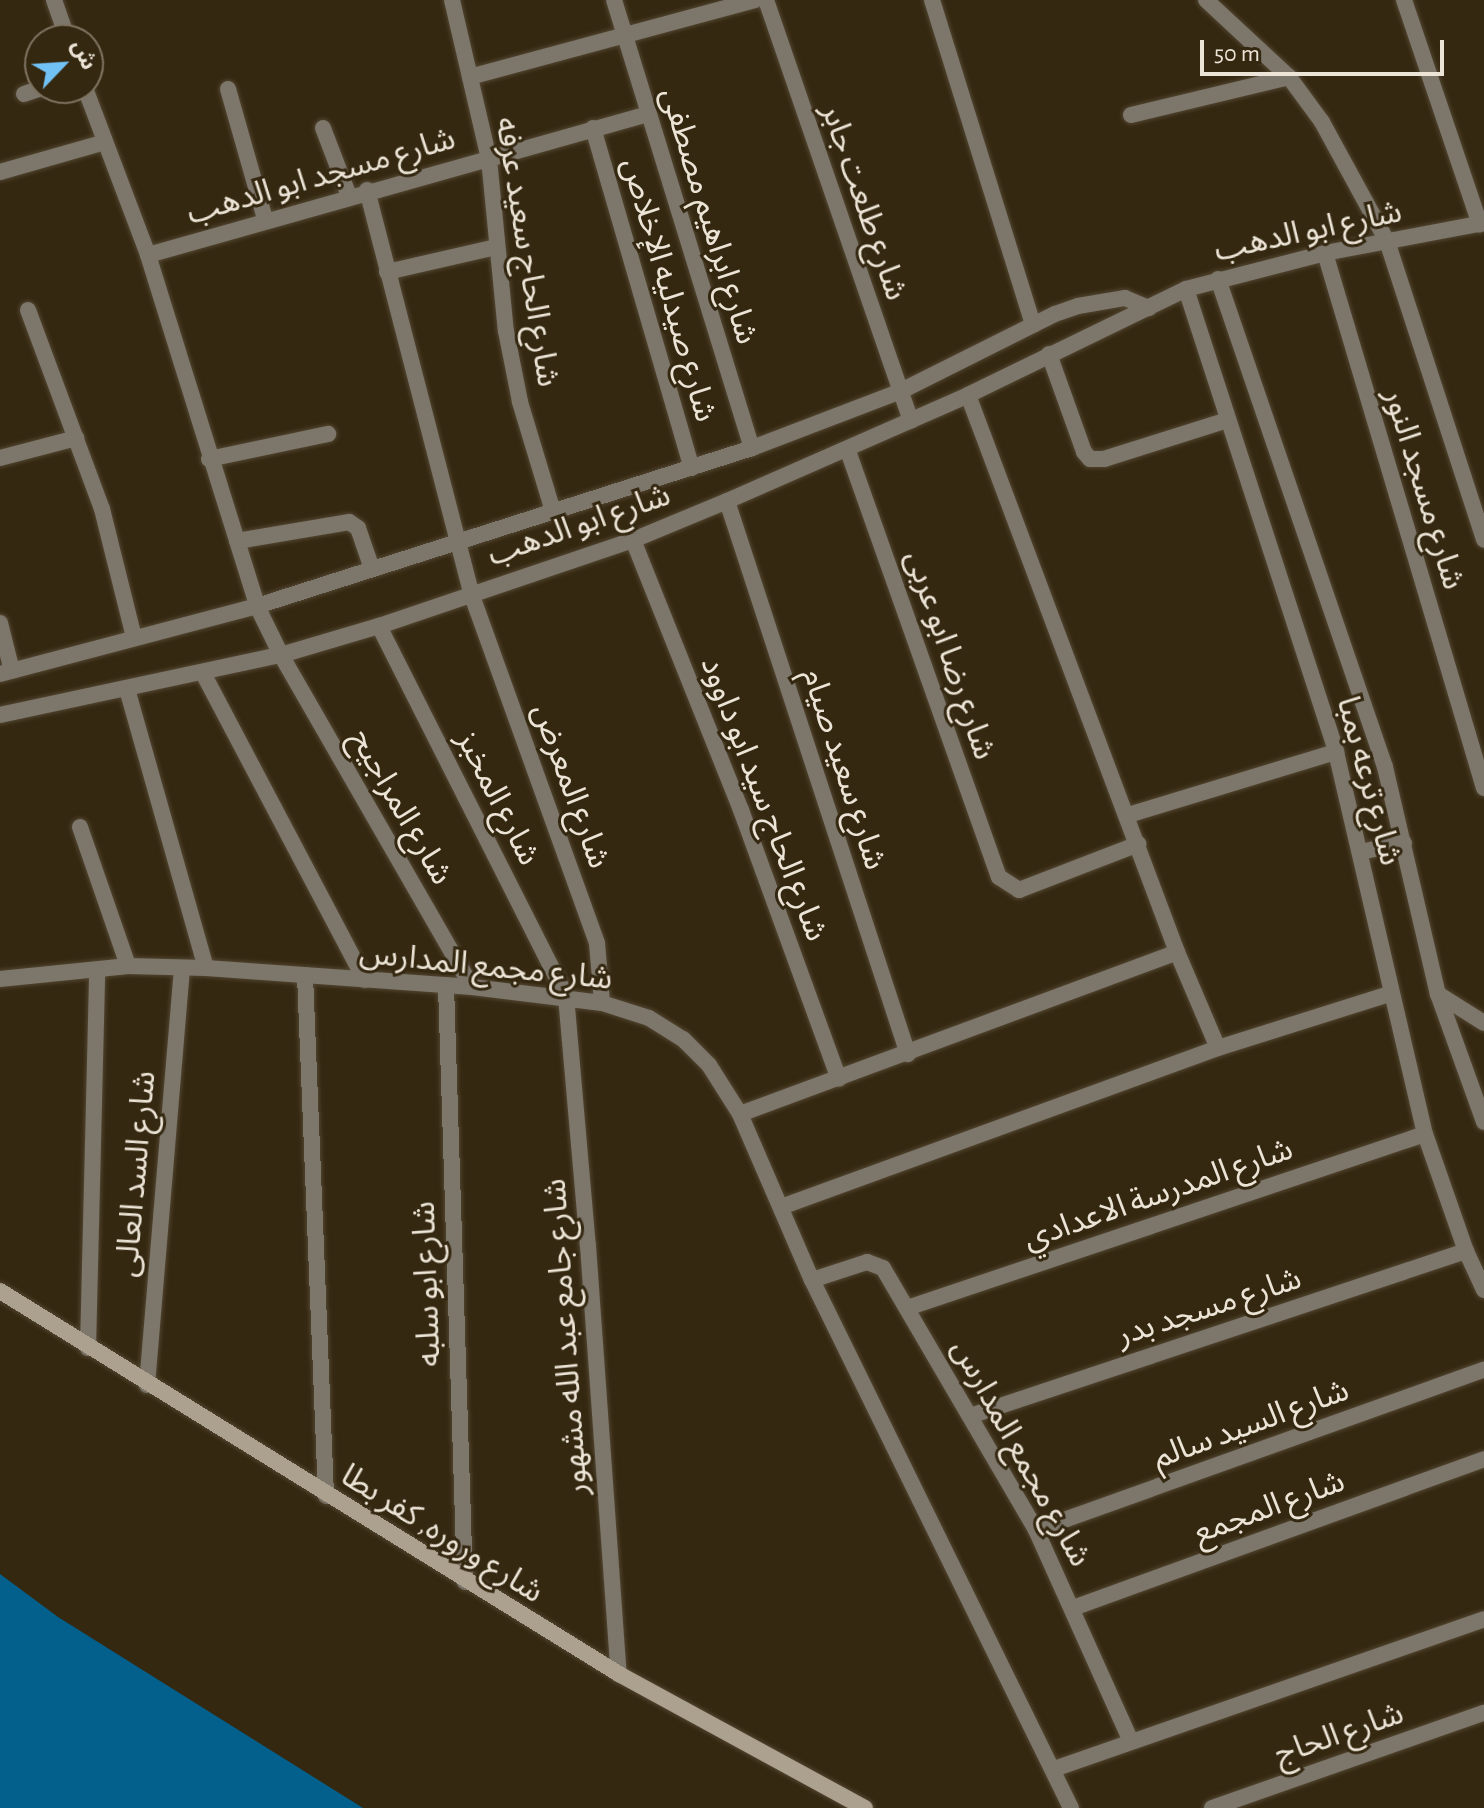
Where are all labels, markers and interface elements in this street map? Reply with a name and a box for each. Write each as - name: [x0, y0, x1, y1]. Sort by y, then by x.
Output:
- north arrow: [24, 24, 104, 104]
- scale bar: [1204, 24, 1448, 74]
- text: ش: [68, 36, 100, 73]
- text: 50 m: [1214, 42, 1260, 66]
- street label: شارع ابراهيم مصطفى: [652, 83, 766, 349]
- street label: شارع طلعت جابر: [812, 99, 916, 305]
- street label: شارع الحاج سعيد عرفه: [487, 114, 567, 390]
- street label: شارع مسجد ابو الدهب: [182, 119, 460, 233]
- street label: شارع صيدليه الإخلاص: [613, 154, 725, 426]
- street label: شارع ابو الدهب: [1211, 192, 1405, 270]
- street label: شارع مسجد النور: [1375, 384, 1473, 594]
- street label: شارع ابو الدهب: [483, 476, 675, 574]
- street label: شارع رضا ابو عربى: [896, 545, 1004, 765]
- street label: شارع الحاج سيد ابو داوود: [692, 651, 836, 947]
- street label: شارع سعيد صيام: [793, 664, 895, 874]
- street label: شارع ترعه بمبا: [1328, 692, 1410, 870]
- street label: شارع المعرض: [524, 698, 618, 874]
- street label: شارع المراجيح: [341, 722, 461, 892]
- street label: شارع المخبز: [448, 724, 548, 872]
- street label: شارع مجمع المدارس: [358, 934, 614, 998]
- street label: شارع السد العالى: [108, 1069, 164, 1279]
- street label: شارع المدرسة الاعدادي: [1018, 1130, 1298, 1258]
- street label: شارع جامع عبد الله مشهور: [536, 1177, 596, 1497]
- street label: شارع ابو سلبه: [405, 1201, 449, 1367]
- street label: شارع مسجد بدر: [1112, 1259, 1306, 1355]
- street label: شارع مجمع المدارس: [943, 1333, 1099, 1573]
- street label: شارع السيد سالم: [1148, 1371, 1354, 1477]
- street label: شارع وروره, كفر بطا: [334, 1456, 550, 1612]
- street label: شارع المجمع: [1188, 1462, 1350, 1552]
- street label: شارع الحاج: [1270, 1694, 1408, 1774]

